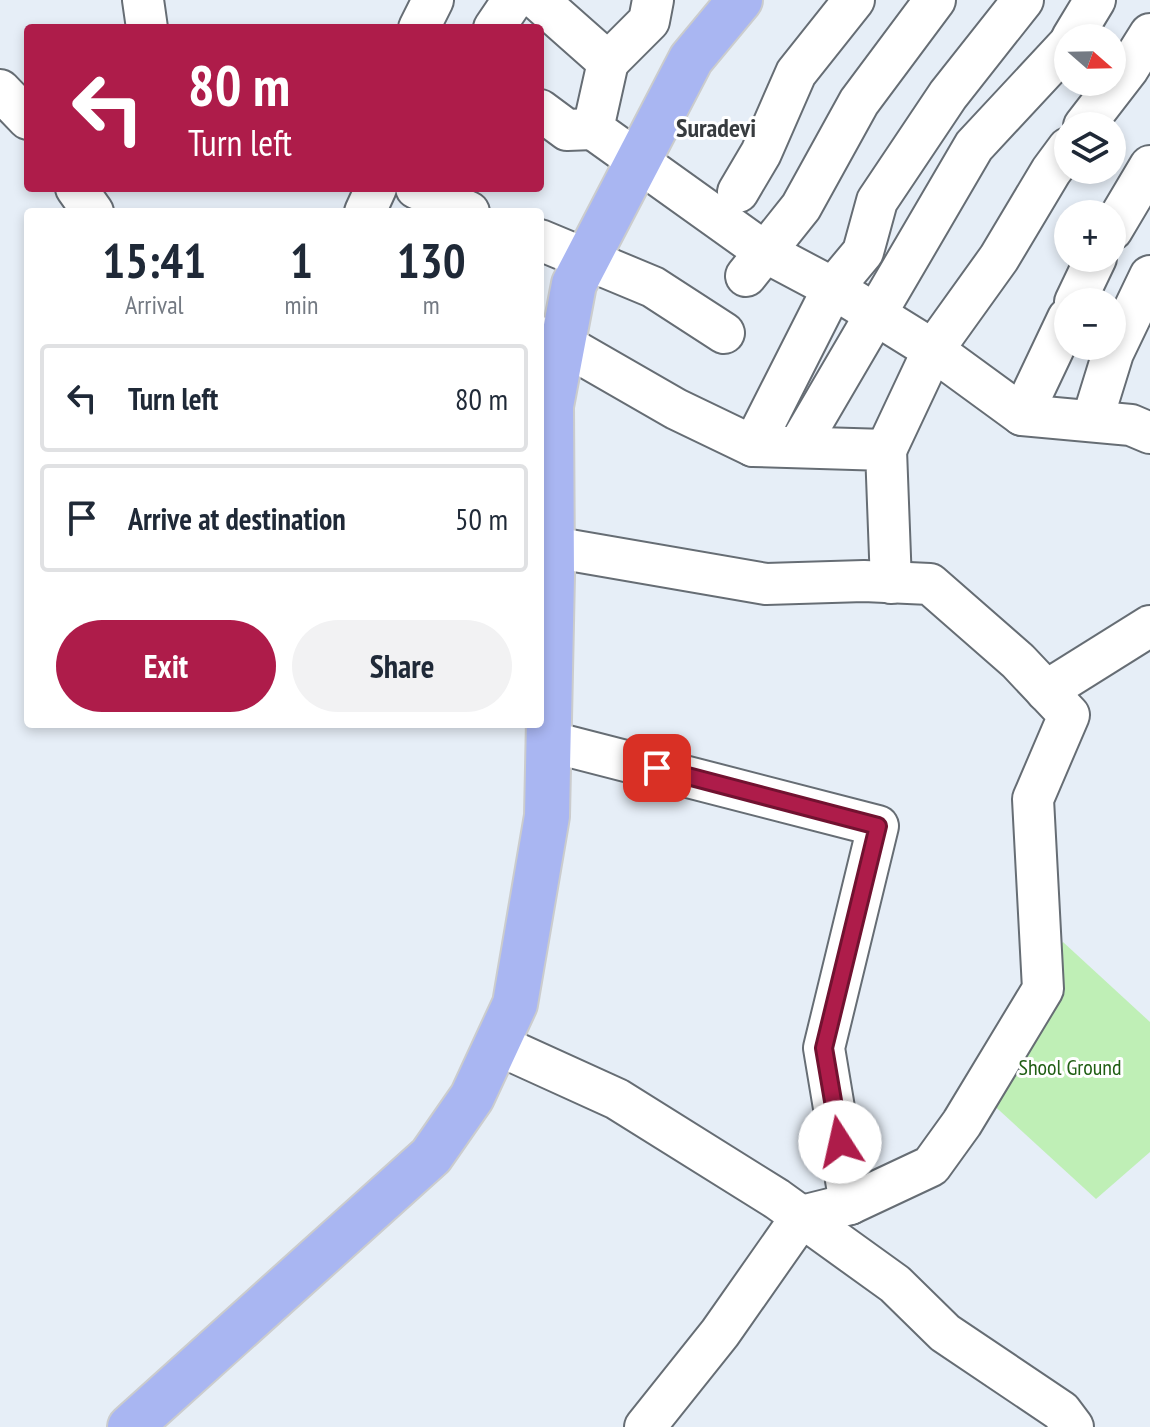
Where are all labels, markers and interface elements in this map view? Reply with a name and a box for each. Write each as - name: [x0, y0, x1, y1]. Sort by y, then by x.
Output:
- north arrow: [1054, 24, 1126, 96]
- map controls: [1054, 24, 1126, 360]
- text: 80 m: [188, 49, 290, 121]
- icon: left: [56, 56, 160, 160]
- district label: Suradevi: [676, 111, 756, 144]
- button: layers: [1054, 112, 1126, 184]
- text: Turn left: [188, 119, 292, 166]
- button: +: [1054, 200, 1126, 272]
- text: 15:41: [102, 229, 206, 291]
- text: 1: [290, 229, 313, 291]
- text: 130: [397, 229, 466, 291]
- text: Arrival: [125, 288, 184, 321]
- text: min: [284, 288, 318, 321]
- text: m: [423, 288, 440, 321]
- button: −: [1054, 288, 1126, 360]
- icon: left: [60, 376, 104, 420]
- text: Turn left: [128, 379, 218, 418]
- text: 80 m: [455, 379, 508, 418]
- icon: arrive: [60, 496, 104, 540]
- text: Arrive at destination: [128, 499, 346, 538]
- text: 50 m: [455, 499, 508, 538]
- button: Exit: [56, 620, 276, 712]
- button: Share: [292, 620, 512, 712]
- pin: [623, 734, 691, 802]
- icon: arrive: [635, 746, 679, 790]
- park label: Shool Ground: [1019, 1053, 1121, 1081]
- position arrow: [798, 1100, 882, 1184]

